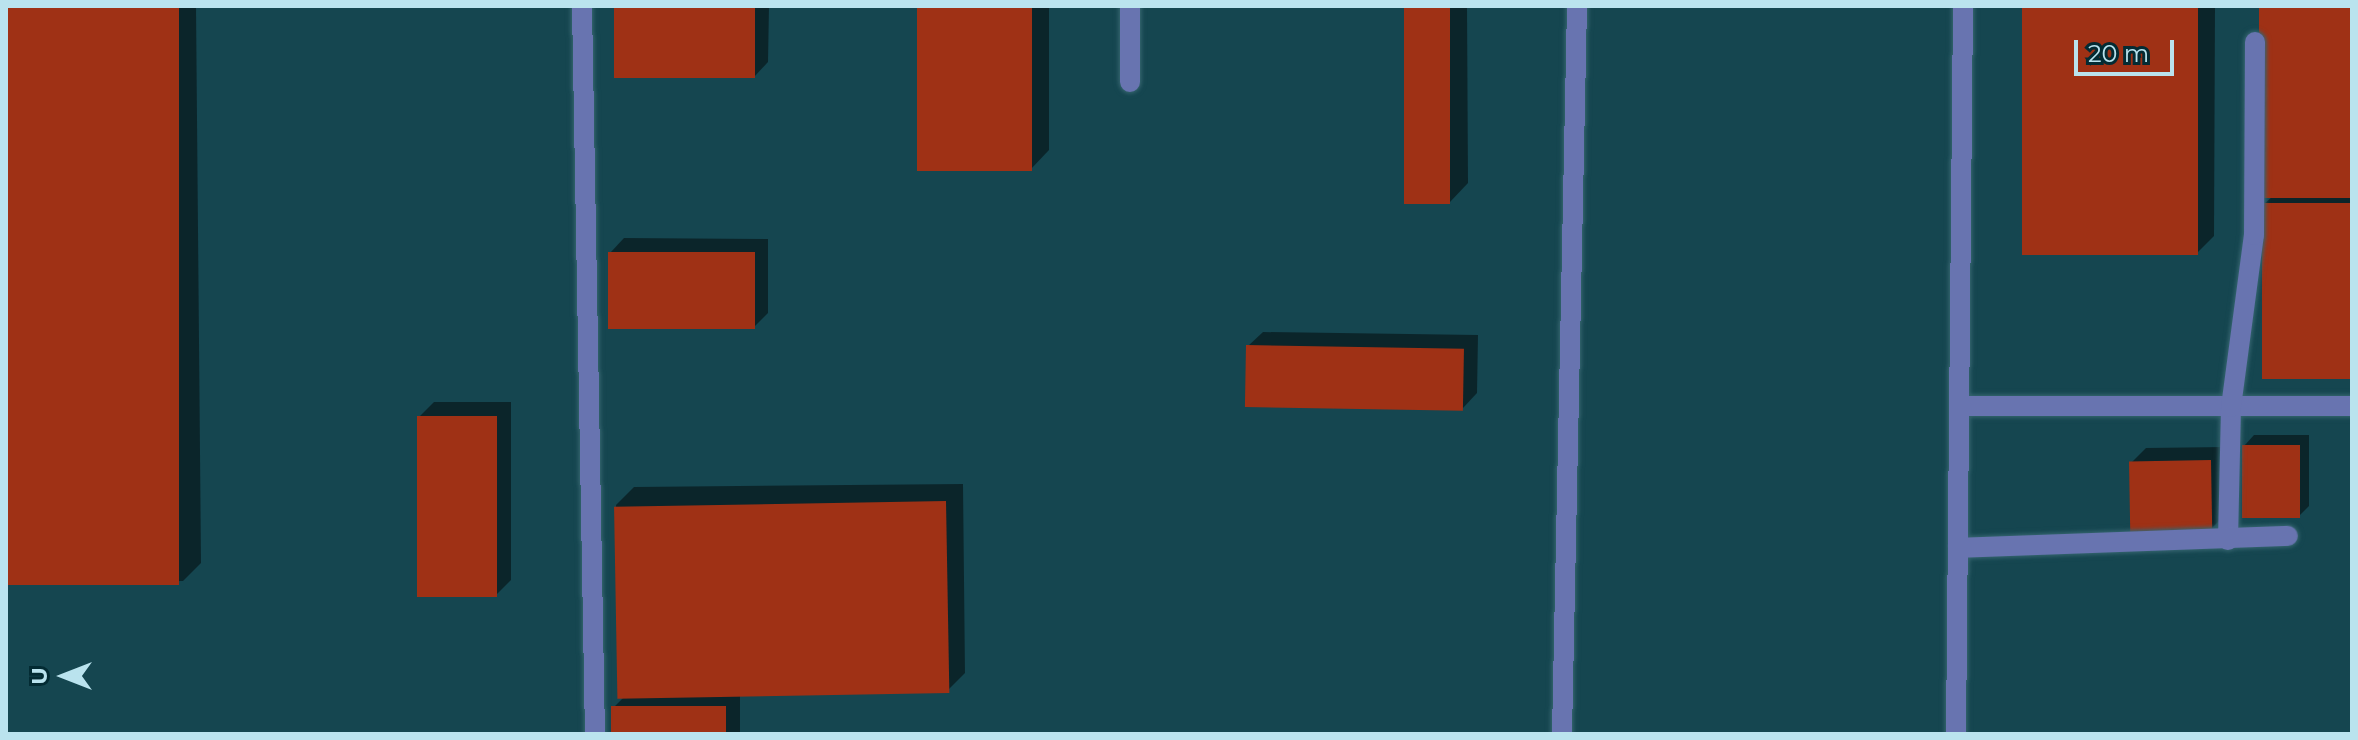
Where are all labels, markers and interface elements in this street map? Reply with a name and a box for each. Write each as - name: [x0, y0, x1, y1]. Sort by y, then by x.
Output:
- scale bar: [2078, 24, 2178, 74]
- text: 20 m: [2088, 39, 2149, 68]
- north arrow: [24, 636, 104, 716]
- text: U: [26, 667, 53, 685]

